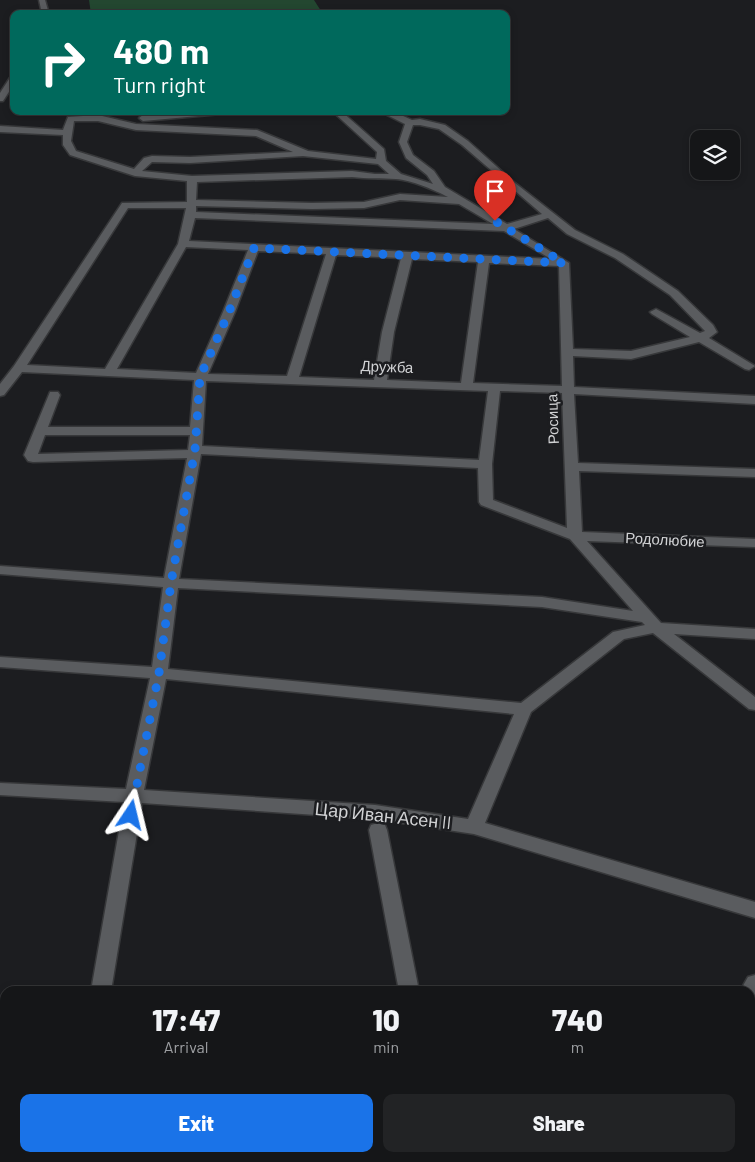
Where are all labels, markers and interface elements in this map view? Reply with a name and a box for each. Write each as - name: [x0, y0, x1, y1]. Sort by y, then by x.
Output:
- text: 480 m: [113, 29, 209, 71]
- icon: right: [30, 30, 95, 95]
- text: Turn right: [113, 71, 206, 97]
- map controls: [690, 130, 740, 180]
- button: layers: [690, 130, 740, 180]
- pin: [474, 170, 516, 221]
- icon: arrive: [481, 177, 509, 205]
- street label: Дружба: [360, 356, 414, 376]
- street label: Росица: [542, 393, 562, 445]
- street label: Родолюбие: [625, 528, 705, 550]
- position arrow: [104, 788, 156, 840]
- street label: Цар Иван Асен II: [314, 797, 452, 833]
- text: 17:47: [152, 1001, 220, 1037]
- text: 10: [372, 1001, 400, 1037]
- text: 740: [552, 1001, 603, 1037]
- text: Arrival: [164, 1037, 208, 1056]
- text: min: [373, 1037, 399, 1056]
- text: m: [571, 1037, 584, 1056]
- button: Exit: [20, 1094, 373, 1152]
- button: Share: [383, 1094, 735, 1152]

